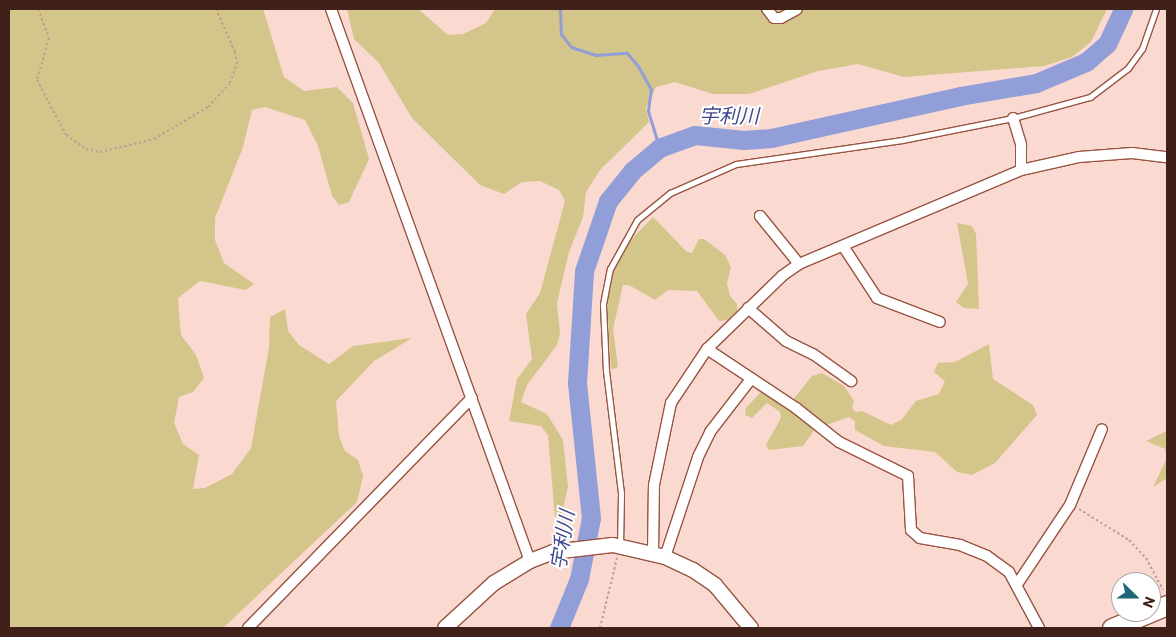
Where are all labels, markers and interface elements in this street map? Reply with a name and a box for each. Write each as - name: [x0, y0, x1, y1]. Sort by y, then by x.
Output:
- water label: 宇利川: [699, 103, 759, 127]
- water label: 宇利川: [545, 508, 579, 572]
- north arrow: [1111, 572, 1161, 622]
- text: N: [1140, 594, 1159, 610]

